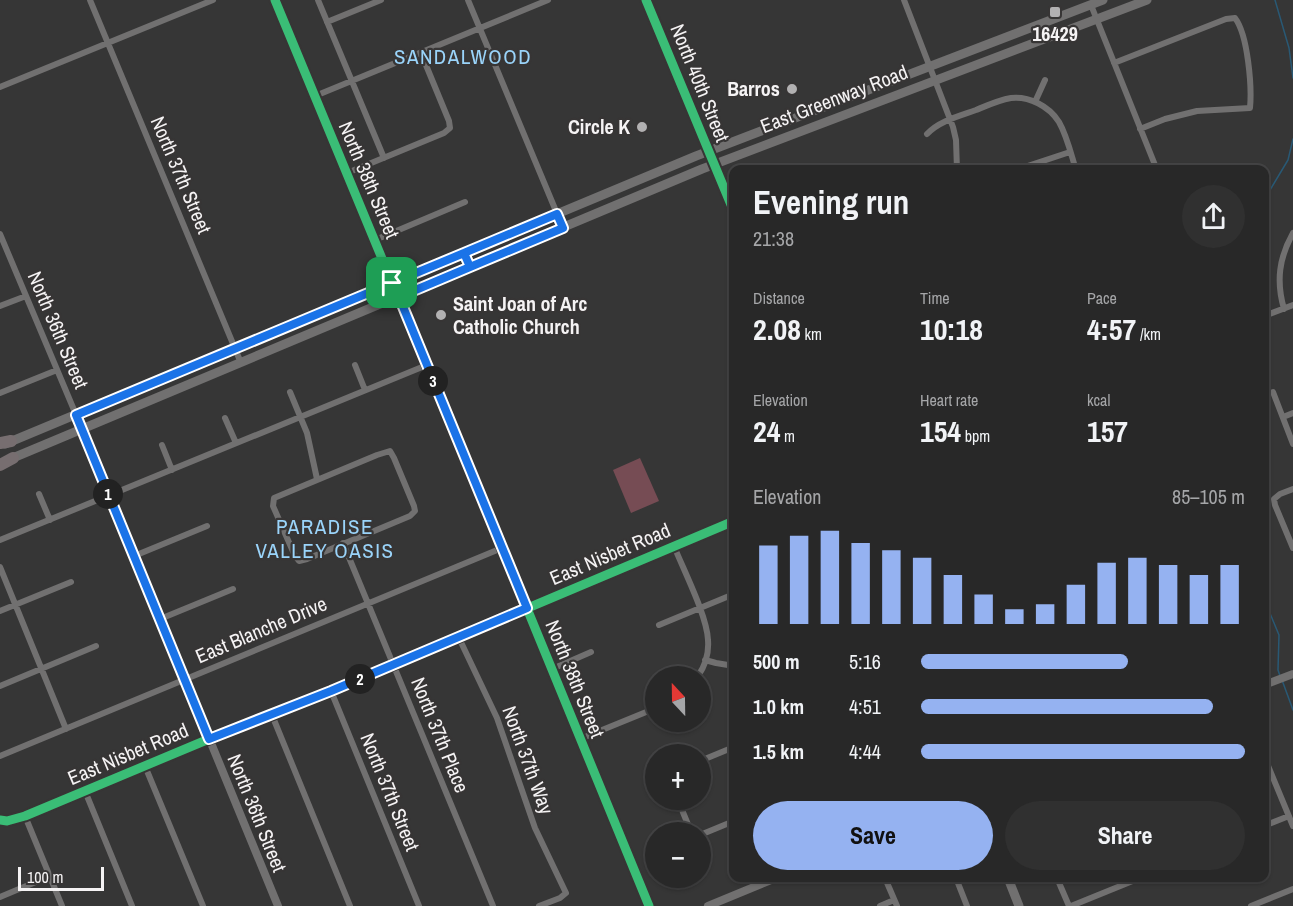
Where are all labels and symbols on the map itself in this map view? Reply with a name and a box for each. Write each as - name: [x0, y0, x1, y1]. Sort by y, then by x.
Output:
- marker: 16429: [1048, 5, 1062, 19]
- street label: North 40th Street: [665, 20, 737, 146]
- place label: 16429: [1032, 20, 1078, 47]
- district label: SANDALWOOD: [394, 42, 532, 71]
- street label: East Greenway Road: [756, 58, 911, 139]
- place label: Barros: [727, 75, 780, 102]
- marker: Barros: [785, 82, 799, 96]
- street label: North 37th Street: [145, 112, 218, 238]
- place label: Circle K: [568, 113, 630, 140]
- street label: North 38th Street: [333, 117, 406, 243]
- marker: Circle K: [635, 120, 649, 134]
- pin: [366, 257, 417, 308]
- street label: North 36th Street: [22, 267, 95, 393]
- place label: Saint Joan of Arc Catholic Church: [453, 290, 587, 340]
- marker: Saint Joan of Arc Catholic Church: [434, 308, 448, 322]
- pin: 3: [418, 366, 448, 396]
- pin: 1: [93, 479, 123, 509]
- district label: PARADISE VALLEY OASIS: [256, 512, 394, 565]
- street label: East Nisbet Road: [545, 516, 674, 591]
- street label: East Blanche Drive: [191, 590, 331, 669]
- street label: North 38th Street: [540, 616, 612, 742]
- pin: 2: [345, 664, 375, 694]
- north arrow: [645, 666, 711, 732]
- street label: North 37th Place: [405, 673, 476, 797]
- street label: North 37th Way: [496, 702, 561, 818]
- street label: East Nisbet Road: [63, 716, 192, 791]
- street label: North 37th Street: [355, 729, 427, 855]
- street label: North 36th Street: [222, 750, 294, 876]
- scale bar: [18, 864, 104, 892]

